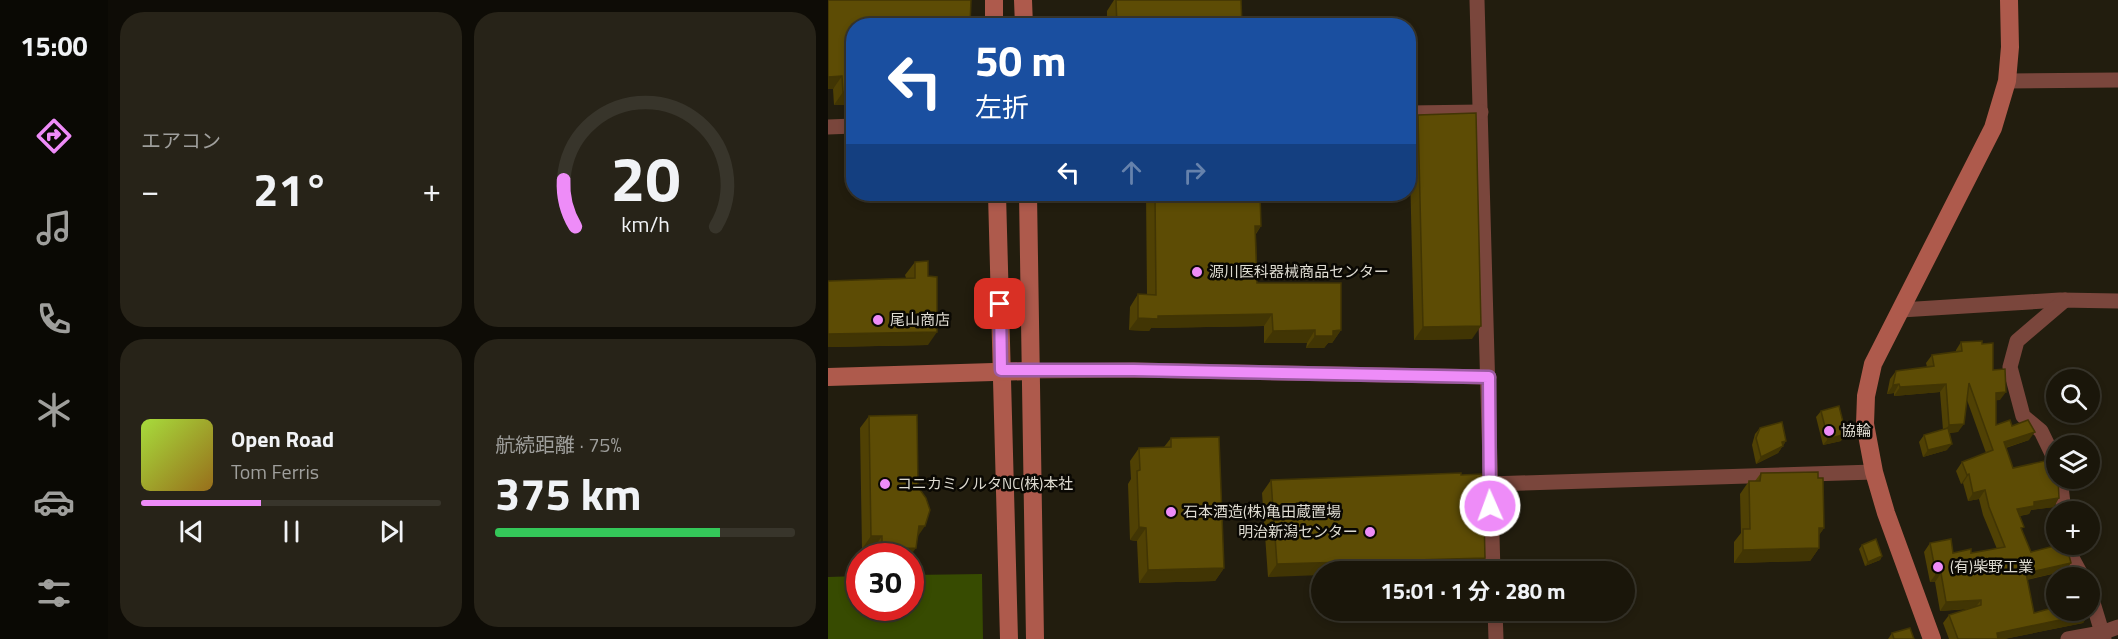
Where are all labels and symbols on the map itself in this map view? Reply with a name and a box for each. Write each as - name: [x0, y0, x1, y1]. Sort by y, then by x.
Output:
- place label: 源川医科器械商品センター: [1209, 260, 1389, 283]
- marker: 源川医科器械商品センター: [1190, 265, 1204, 279]
- pin: [974, 278, 1025, 329]
- place label: 尾山商店: [890, 308, 950, 331]
- marker: 尾山商店: [871, 313, 885, 327]
- place label: 協輪: [1841, 419, 1871, 442]
- marker: 協輪: [1822, 424, 1836, 438]
- place label: コニカミノルタNC(株)本社: [897, 472, 1073, 495]
- position arrow: [1458, 474, 1522, 538]
- marker: コニカミノルタNC(株)本社: [878, 477, 892, 491]
- place label: 石本酒造(株)亀田蔵置場: [1183, 500, 1341, 523]
- marker: 石本酒造(株)亀田蔵置場: [1164, 505, 1178, 519]
- place label: 明治新潟センター: [1238, 520, 1358, 543]
- marker: 明治新潟センター: [1363, 525, 1377, 539]
- speed limit sign: 30: [846, 543, 924, 621]
- place label: (有)柴野工業: [1950, 555, 2033, 578]
- marker: (有)柴野工業: [1931, 560, 1945, 574]

